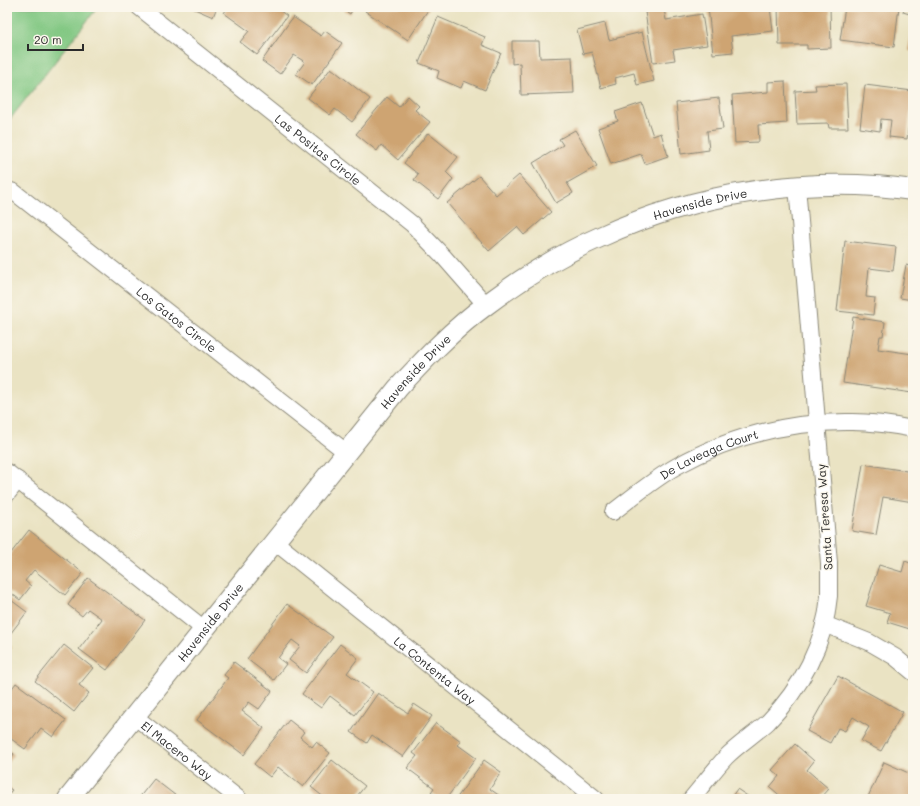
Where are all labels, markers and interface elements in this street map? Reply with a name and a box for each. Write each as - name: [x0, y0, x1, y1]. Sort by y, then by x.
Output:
- scale bar: [28, 26, 83, 52]
- text: 20 m: [34, 31, 62, 47]
- street label: Las Positas Circle: [272, 110, 365, 189]
- street label: Havenside Drive: [651, 184, 748, 223]
- street label: Los Gatos Circle: [133, 283, 220, 356]
- street label: Havenside Drive: [376, 330, 454, 412]
- street label: De Laveaga Court: [656, 426, 760, 483]
- street label: Santa Teresa Way: [812, 463, 836, 571]
- street label: Havenside Drive: [174, 579, 247, 665]
- street label: La Contenta Way: [391, 633, 479, 708]
- street label: El Macero Way: [138, 717, 216, 783]

